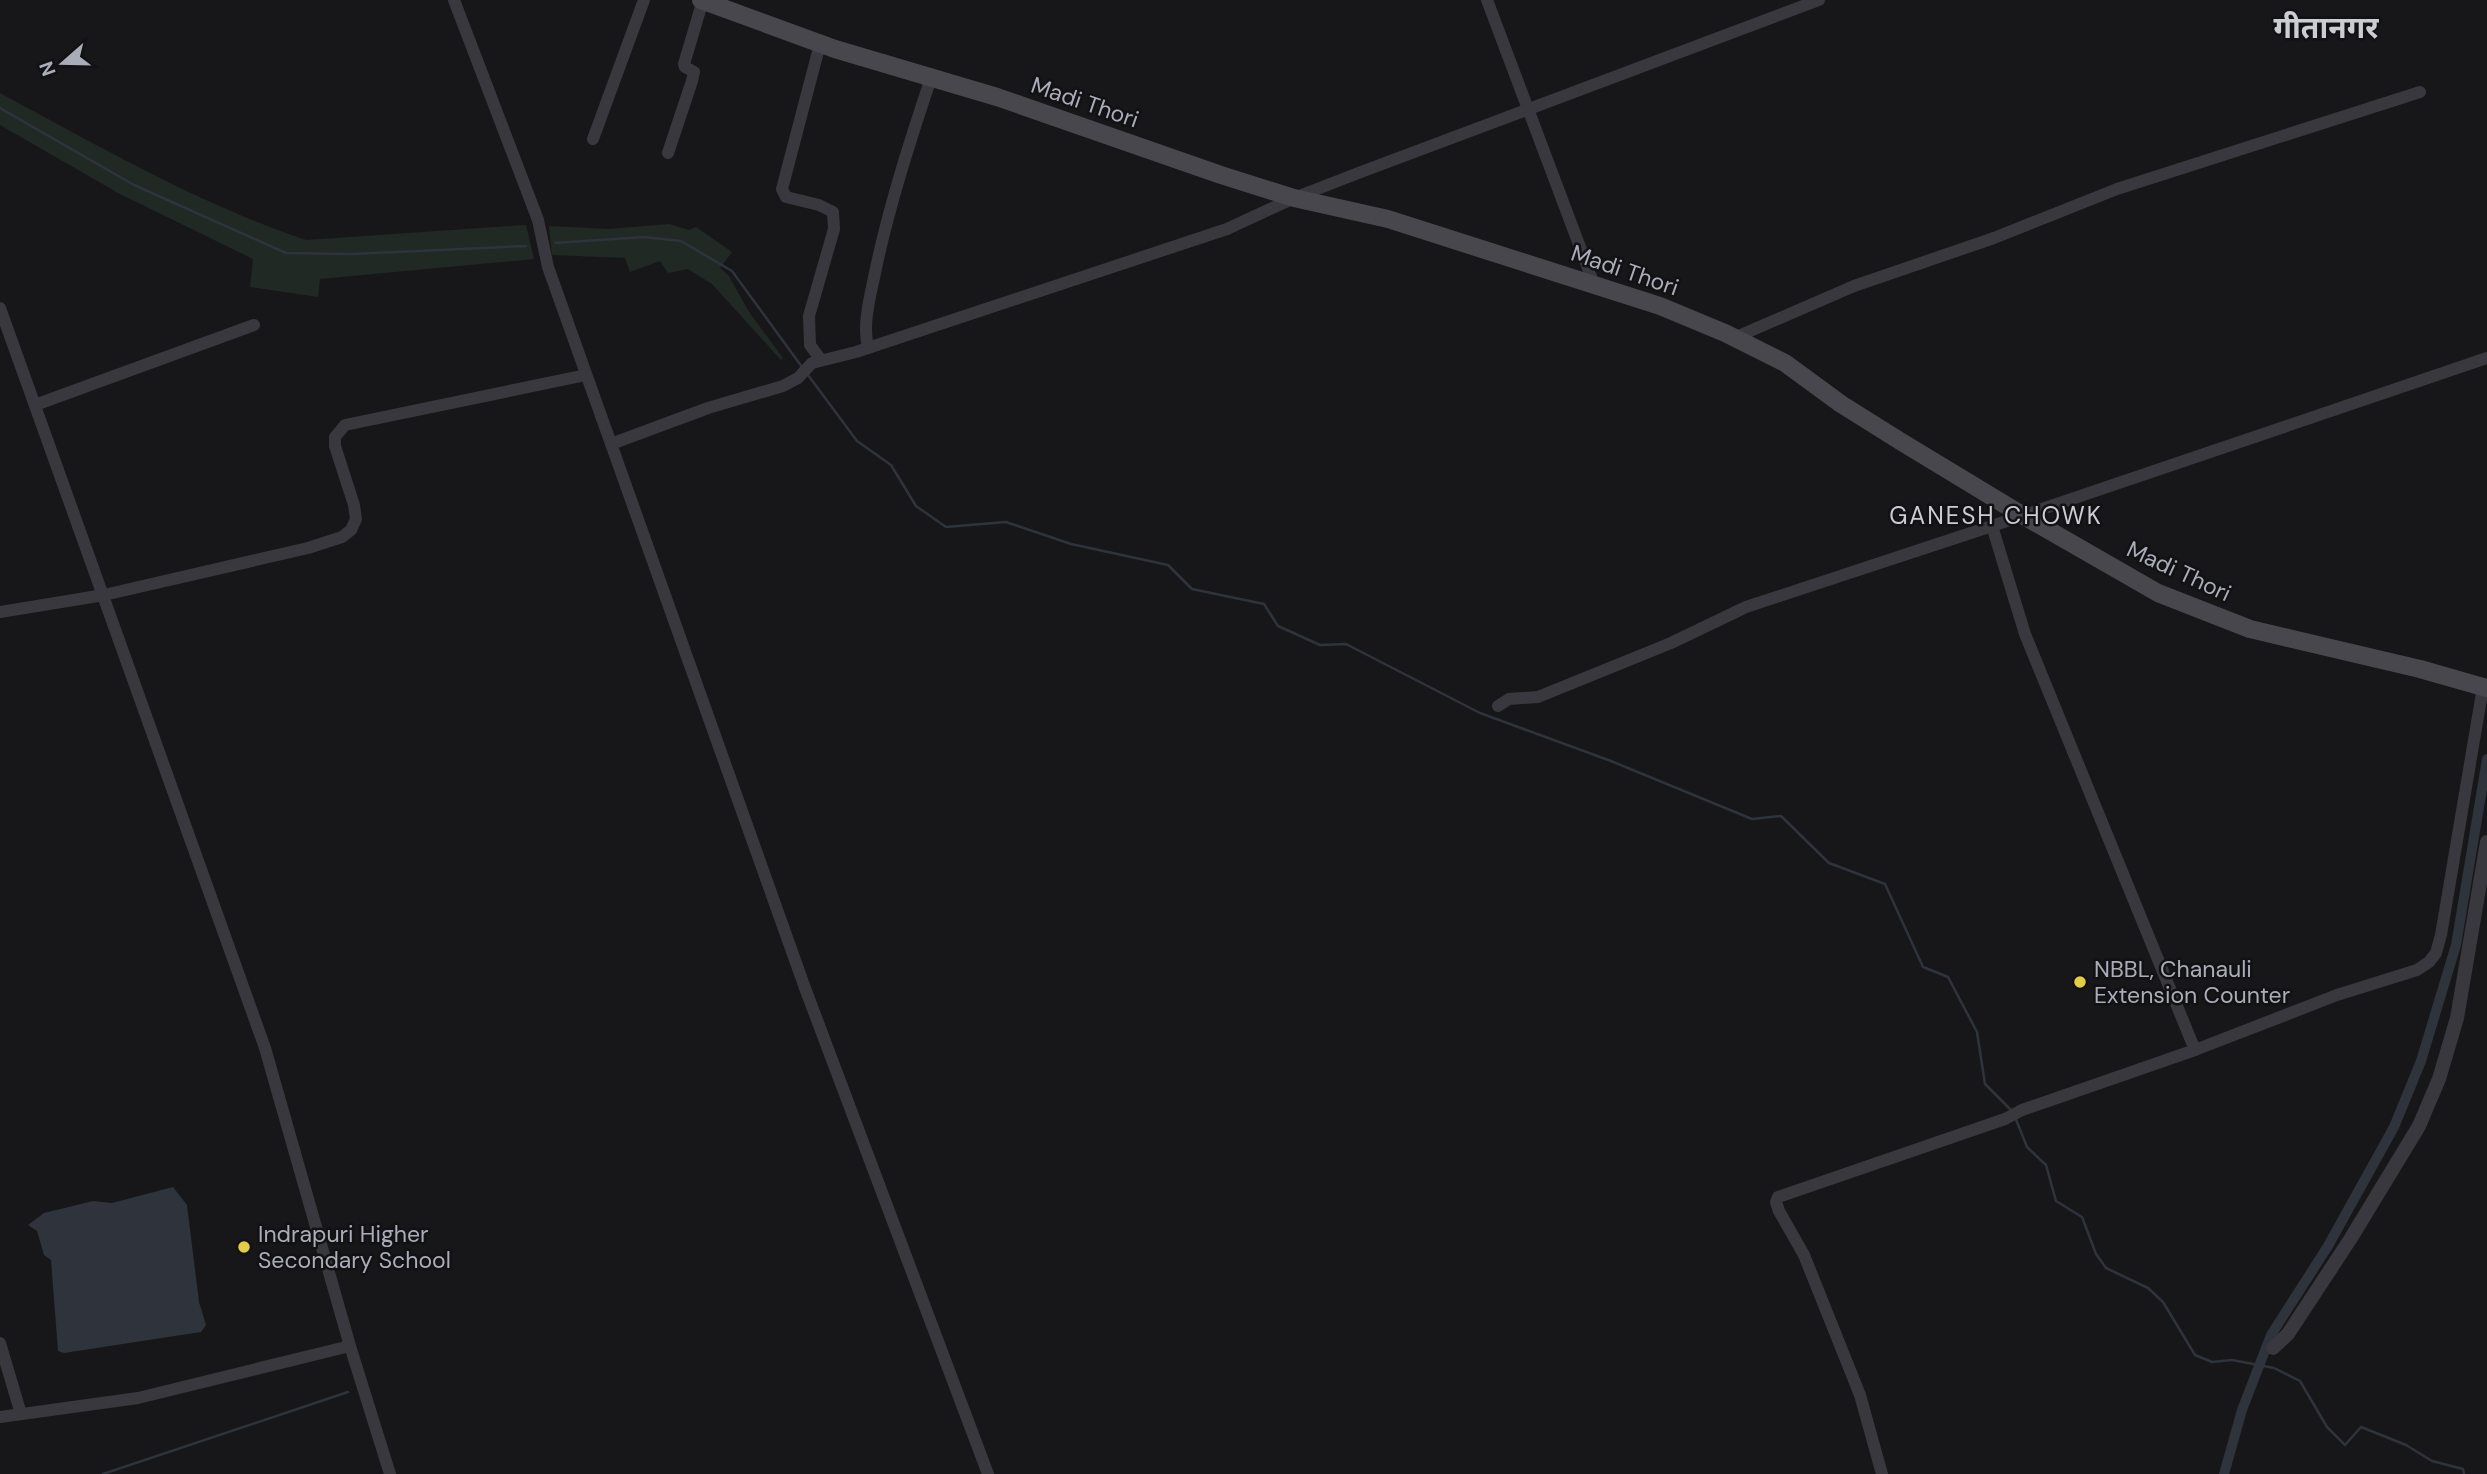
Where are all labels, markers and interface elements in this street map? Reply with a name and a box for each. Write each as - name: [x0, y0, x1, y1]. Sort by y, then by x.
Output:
- district label: गीतानगर: [2274, 8, 2379, 47]
- north arrow: [28, 28, 98, 98]
- text: N: [33, 58, 62, 79]
- street label: Madi Thori: [1027, 70, 1143, 134]
- street label: Madi Thori: [1567, 238, 1683, 302]
- district label: GANESH CHOWK: [1889, 500, 2103, 531]
- street label: Madi Thori: [2122, 534, 2236, 608]
- place label: NBBL, Chanauli Extension Counter: [2094, 954, 2290, 1010]
- marker: NBBL, Chanauli Extension Counter: [2072, 974, 2088, 990]
- place label: Indrapuri Higher Secondary School: [258, 1219, 451, 1275]
- marker: Indrapuri Higher Secondary School: [236, 1239, 252, 1255]

